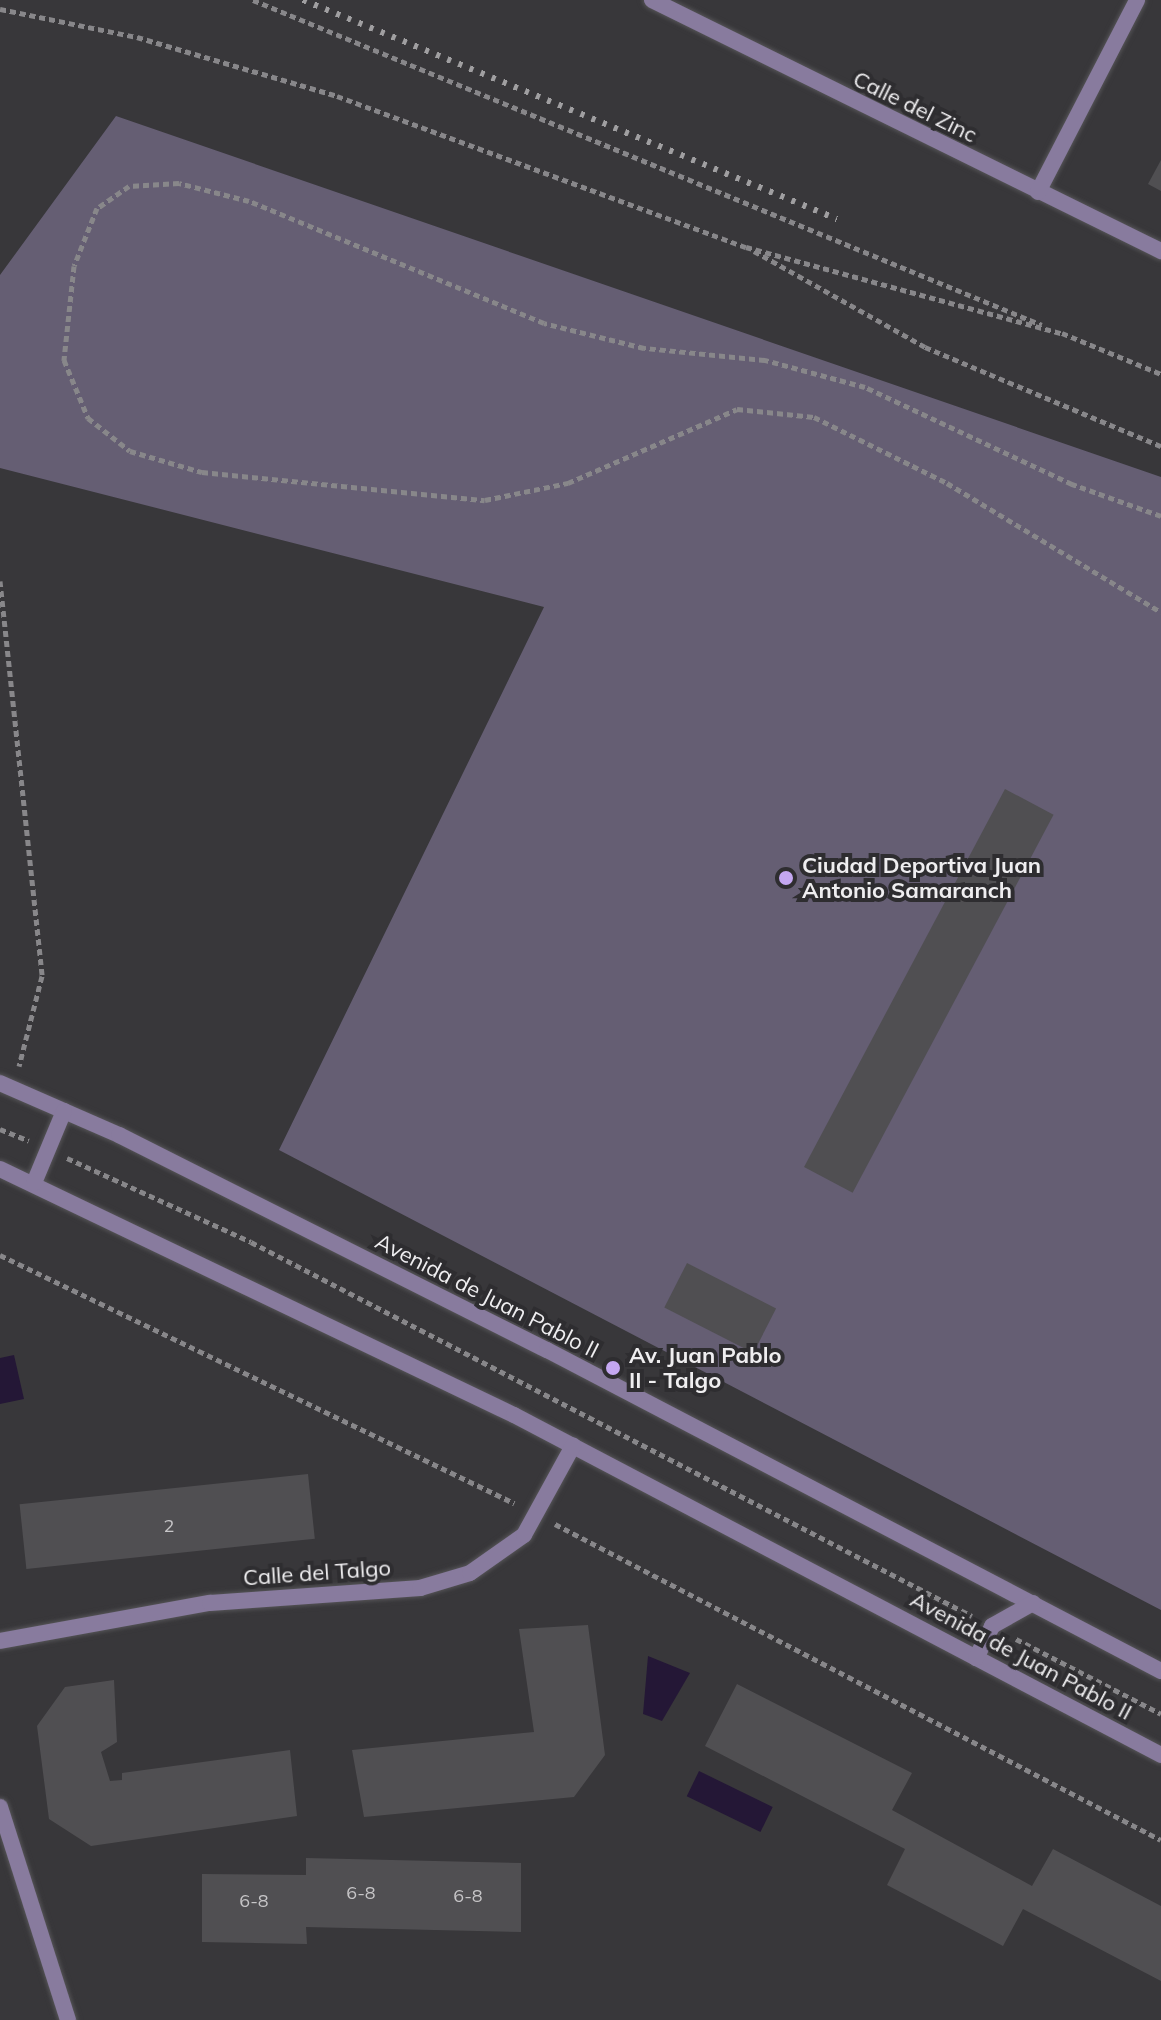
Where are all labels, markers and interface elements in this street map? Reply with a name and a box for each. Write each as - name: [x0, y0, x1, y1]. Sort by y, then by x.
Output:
- street label: Calle del Zinc: [849, 66, 981, 148]
- place label: Ciudad Deportiva Juan Antonio Samaranch: [802, 852, 1041, 904]
- marker: Ciudad Deportiva Juan Antonio Samaranch: [777, 869, 795, 887]
- street label: Avenida de Juan Pablo II: [371, 1228, 603, 1364]
- place label: Av. Juan Pablo II - Talgo: [629, 1342, 781, 1394]
- marker: Av. Juan Pablo II - Talgo: [604, 1359, 622, 1377]
- house number: 2: [164, 1515, 174, 1537]
- street label: Calle del Talgo: [242, 1555, 392, 1591]
- street label: Avenida de Juan Pablo II: [906, 1586, 1136, 1726]
- house number: 6-8: [346, 1882, 376, 1904]
- house number: 6-8: [453, 1885, 483, 1907]
- house number: 6-8: [239, 1890, 269, 1912]

